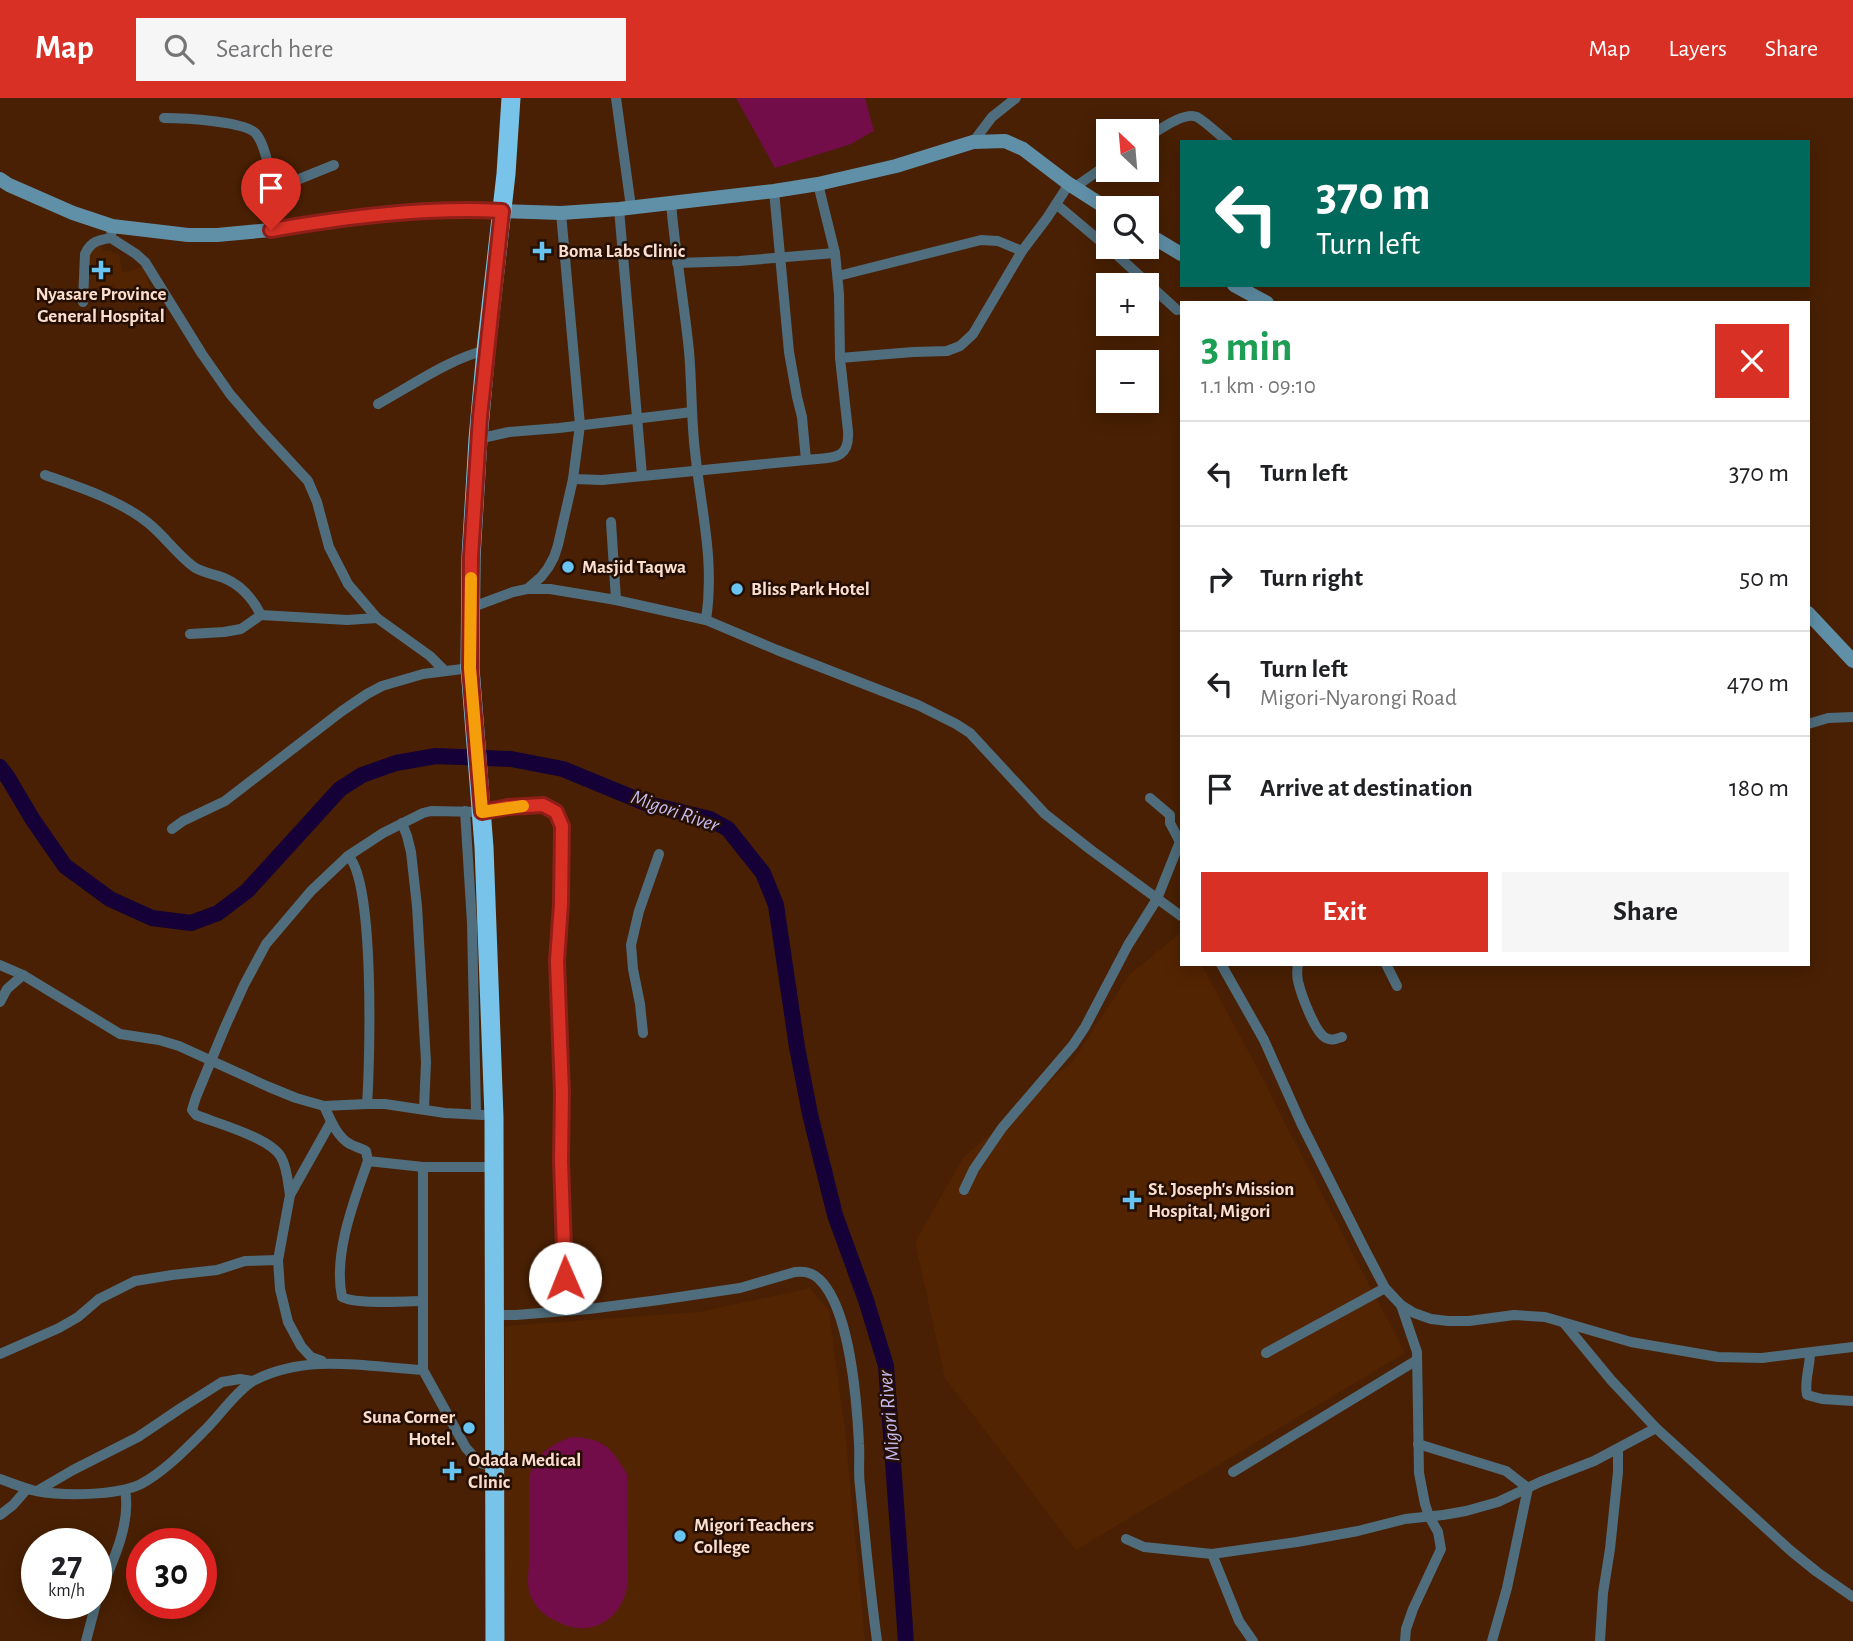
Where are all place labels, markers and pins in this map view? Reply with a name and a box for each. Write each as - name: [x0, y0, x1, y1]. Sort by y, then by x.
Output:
- pin: [241, 158, 301, 230]
- marker: Boma Labs Clinic: [532, 241, 552, 261]
- place label: Boma Labs Clinic: [558, 242, 686, 261]
- marker: Nyasare Province General Hospital: [91, 260, 111, 280]
- place label: Nyasare Province General Hospital: [36, 285, 166, 326]
- place label: Masjid Taqwa: [582, 558, 686, 577]
- marker: Masjid Taqwa: [560, 559, 576, 575]
- place label: Bliss Park Hotel: [751, 580, 870, 599]
- marker: Bliss Park Hotel: [729, 581, 745, 597]
- place label: St. Joseph's Mission Hospital, Migori: [1148, 1180, 1294, 1221]
- marker: St. Joseph's Mission Hospital, Migori: [1122, 1190, 1142, 1210]
- place label: Suna Corner Hotel.: [363, 1408, 455, 1449]
- marker: Suna Corner Hotel.: [461, 1420, 477, 1436]
- place label: Odada Medical Clinic: [468, 1451, 581, 1492]
- marker: Odada Medical Clinic: [442, 1461, 462, 1481]
- place label: Migori Teachers College: [694, 1516, 814, 1557]
- marker: Migori Teachers College: [672, 1528, 688, 1544]

